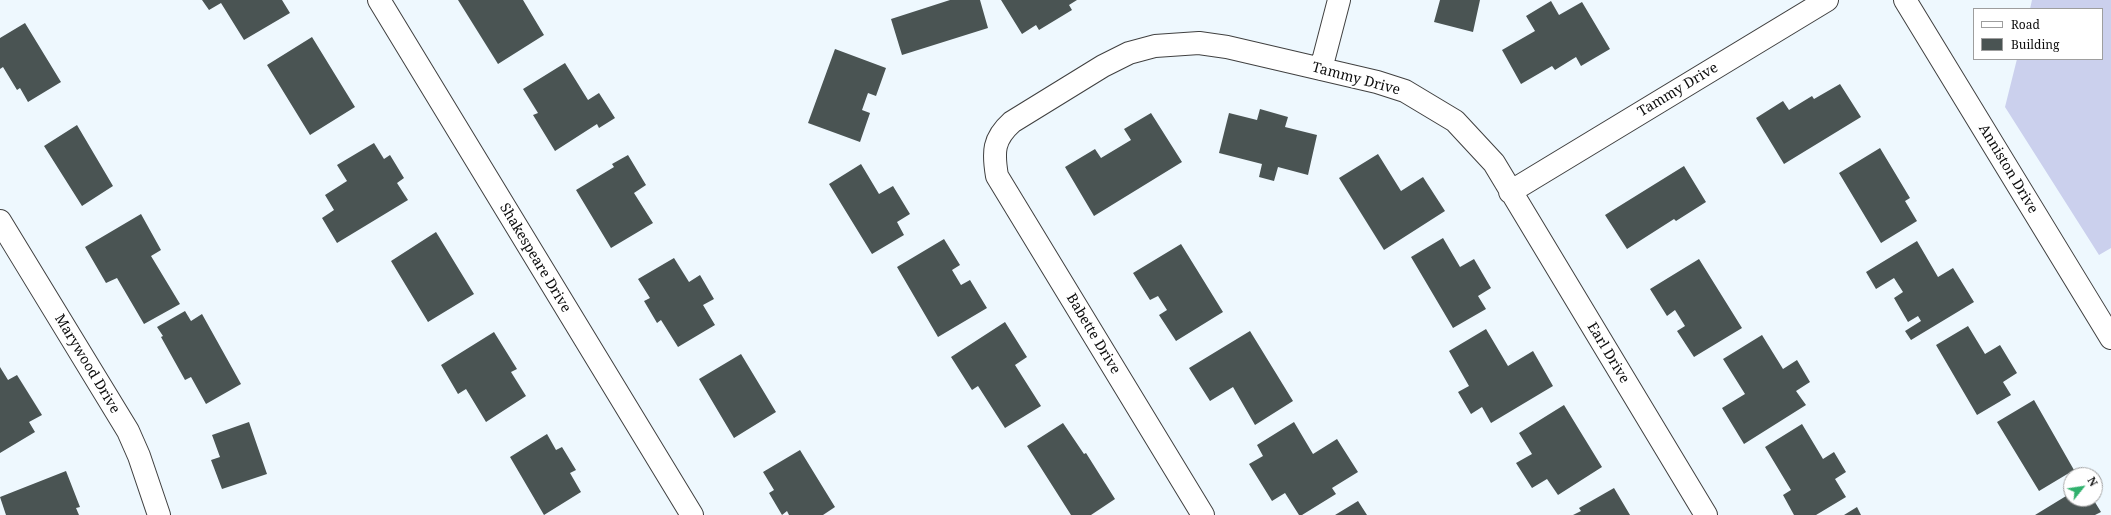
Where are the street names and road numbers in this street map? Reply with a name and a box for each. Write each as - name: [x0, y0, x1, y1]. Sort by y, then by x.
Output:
- street label: Tammy Drive: [1310, 59, 1402, 99]
- street label: Tammy Drive: [1635, 59, 1721, 121]
- street label: Anniston Drive: [1975, 121, 2041, 217]
- street label: Shakespeare Drive: [496, 200, 574, 316]
- street label: Babette Drive: [1062, 291, 1124, 377]
- street label: Marywood Drive: [51, 311, 123, 417]
- street label: Earl Drive: [1583, 320, 1633, 386]

